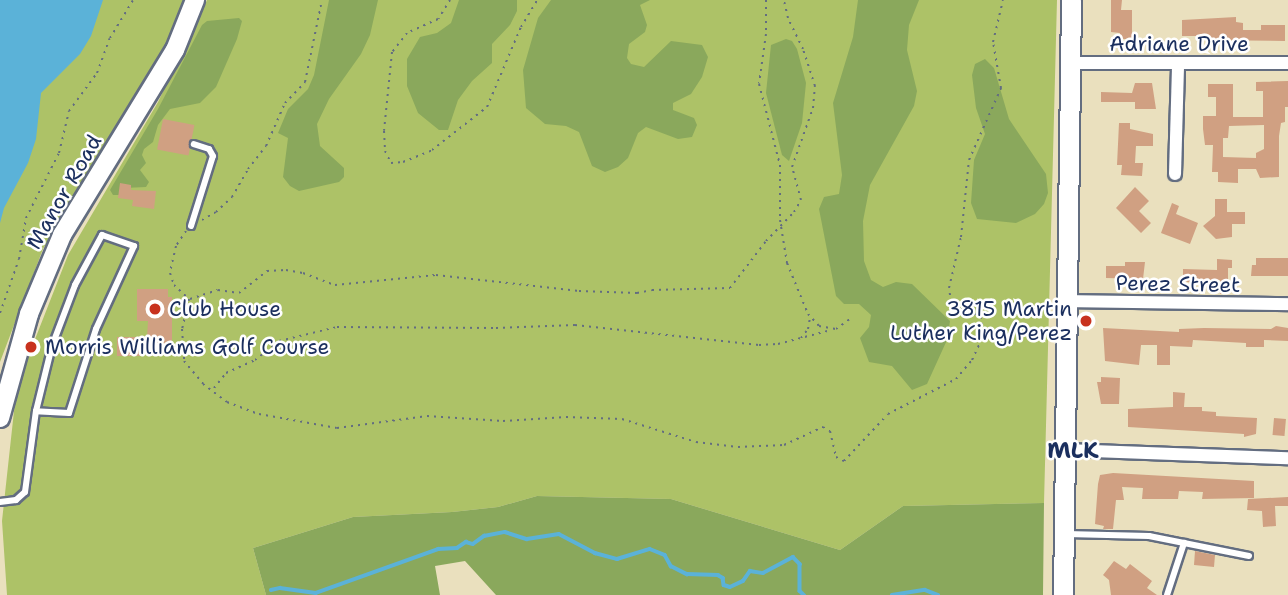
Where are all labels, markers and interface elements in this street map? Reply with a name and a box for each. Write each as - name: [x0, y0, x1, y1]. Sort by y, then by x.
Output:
- street label: Adriane Drive: [1109, 31, 1249, 57]
- street label: Manor Road: [21, 130, 107, 254]
- street label: Perez Street: [1115, 270, 1241, 298]
- place label: Club House: [169, 296, 281, 322]
- place label: 3815 Martin Luther King/Perez: [890, 296, 1072, 346]
- marker: Club House: [147, 301, 163, 317]
- marker: 3815 Martin Luther King/Perez: [1078, 313, 1094, 329]
- place label: Morris Williams Golf Course: [45, 334, 329, 360]
- marker: Morris Williams Golf Course: [23, 339, 39, 355]
- district label: MLK: [1047, 436, 1099, 464]

